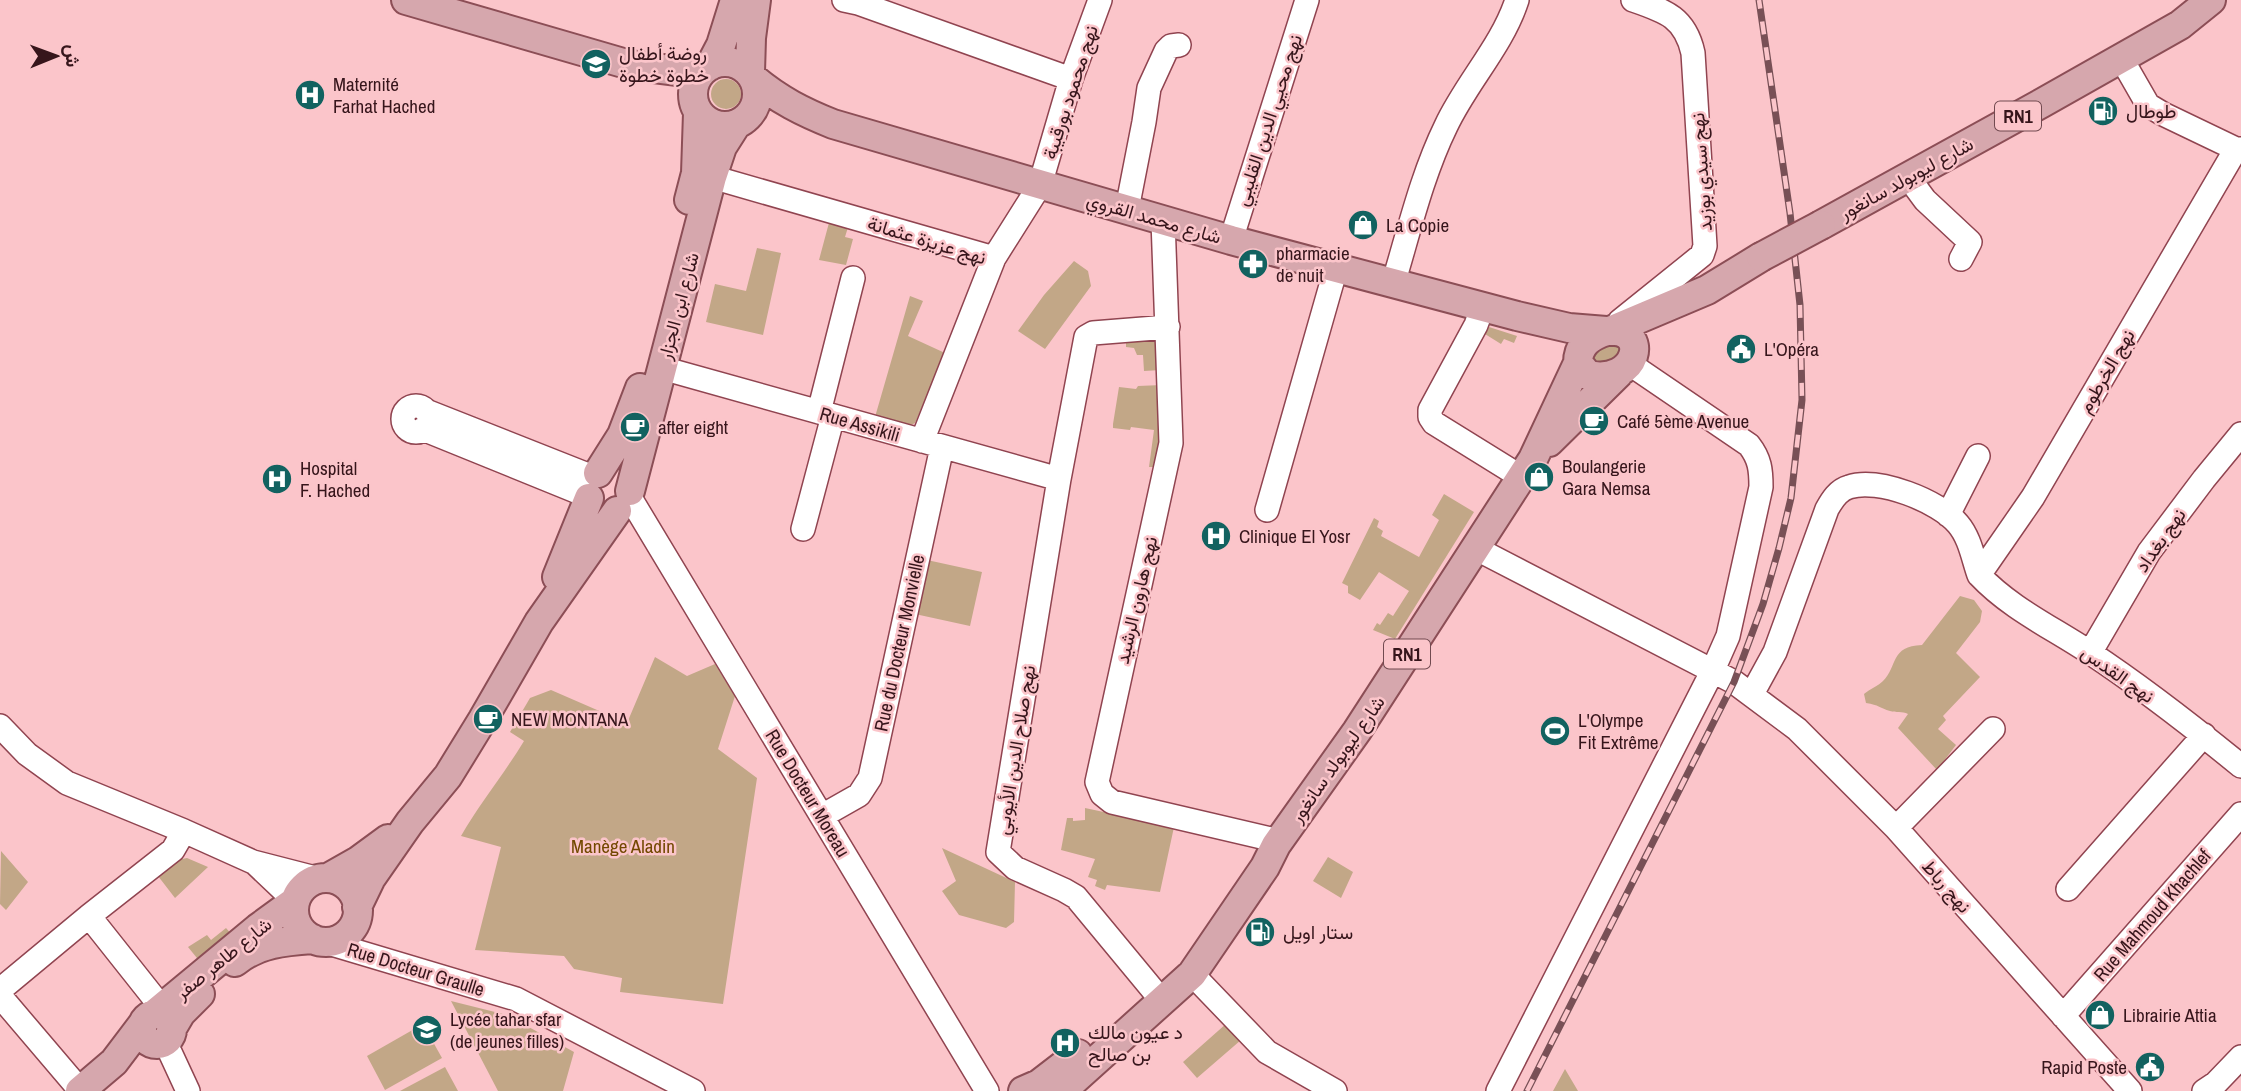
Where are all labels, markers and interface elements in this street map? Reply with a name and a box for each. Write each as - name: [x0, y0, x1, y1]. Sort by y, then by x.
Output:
- north arrow: [21, 21, 91, 91]
- street label: نهج محمود بورقيبة: [1036, 22, 1105, 163]
- street label: نهج محيي الدين القليبي: [1228, 31, 1311, 210]
- place label: روضة أطفال خطوة خطوة: [619, 40, 709, 88]
- text: ش: [60, 44, 86, 68]
- school or university icon: روضة أطفال خطوة خطوة: [579, 47, 613, 81]
- place label: Maternité Farhat Hached: [333, 71, 435, 119]
- hospital icon: Maternité Farhat Hached: [293, 78, 327, 112]
- fuel station icon: طوطال: [2086, 94, 2120, 128]
- place label: طوطال: [2126, 98, 2176, 124]
- road number: RN1: [1995, 102, 2041, 131]
- street label: نهج سيدي بوزيد: [1684, 112, 1721, 232]
- street label: شارع ليوبولد سانغور: [1833, 130, 1978, 226]
- street label: شارع محمد القروي: [1083, 186, 1224, 253]
- shop icon: La Copie: [1346, 208, 1380, 242]
- street label: نهج عزيزة عثمانة: [864, 210, 990, 271]
- place label: La Copie: [1386, 212, 1449, 238]
- place label: pharmacie de nuit: [1276, 240, 1350, 288]
- pharmacy icon: pharmacie de nuit: [1236, 247, 1270, 281]
- street label: شارع ابن الجزار: [651, 249, 705, 364]
- street label: نهج الخرطوم: [2071, 324, 2141, 418]
- public building icon: L'Opéra: [1724, 332, 1758, 366]
- place label: L'Opéra: [1764, 336, 1819, 362]
- street label: Rue Assikili: [817, 400, 903, 448]
- cafe icon: Café 5ème Avenue: [1577, 404, 1611, 438]
- place label: Café 5ème Avenue: [1617, 408, 1749, 434]
- cafe icon: after eight: [618, 410, 652, 444]
- place label: after eight: [658, 414, 729, 440]
- place label: Boulangerie Gara Nemsa: [1562, 453, 1651, 501]
- place label: Hospital F. Hached: [300, 455, 370, 503]
- shop icon: Boulangerie Gara Nemsa: [1522, 460, 1556, 494]
- hospital icon: Hospital F. Hached: [260, 462, 294, 496]
- street label: نهج بغداد: [2129, 503, 2192, 578]
- hospital icon: Clinique El Yosr: [1199, 519, 1233, 553]
- place label: Clinique El Yosr: [1239, 523, 1351, 549]
- street label: نهج هارون الرشيد: [1109, 534, 1164, 666]
- street label: Rue du Docteur Monvielle: [868, 552, 930, 734]
- street label: نهج القدس: [2075, 639, 2160, 710]
- road number: RN1: [1384, 640, 1430, 668]
- street label: نهج صلاح الدين الأيوبي: [989, 663, 1044, 837]
- street label: شارع ليوبولد سانغور: [1283, 690, 1391, 829]
- cafe icon: NEW MONTANA: [471, 702, 505, 736]
- place label: NEW MONTANA: [511, 706, 629, 732]
- place label: L'Olympe Fit Extrême: [1578, 707, 1659, 755]
- sports icon: L'Olympe Fit Extrême: [1538, 714, 1572, 748]
- street label: Rue Docteur Moreau: [760, 724, 856, 862]
- park label: Manège Aladin: [571, 833, 675, 859]
- street label: Rue Mahmoud Khachlef: [2087, 843, 2217, 987]
- street label: نهج رباط: [1916, 854, 1977, 919]
- street label: شارع طاهر صفر: [168, 911, 277, 1006]
- fuel station icon: ستار اويل: [1243, 915, 1277, 949]
- place label: ستار اويل: [1283, 919, 1353, 945]
- street label: Rue Docteur Graulle: [344, 936, 488, 1002]
- shop icon: Librairie Attia: [2083, 998, 2117, 1032]
- place label: Librairie Attia: [2123, 1002, 2217, 1028]
- place label: Lycée tahar sfar (de jeunes filles): [450, 1006, 564, 1054]
- school or university icon: Lycée tahar sfar (de jeunes filles): [410, 1013, 444, 1047]
- place label: د عيون مالك بن صالح: [1088, 1019, 1183, 1068]
- hospital icon: د عيون مالك بن صالح: [1048, 1026, 1082, 1060]
- public building icon: Rapid Poste: [2133, 1050, 2167, 1084]
- place label: Rapid Poste: [2041, 1054, 2127, 1080]

